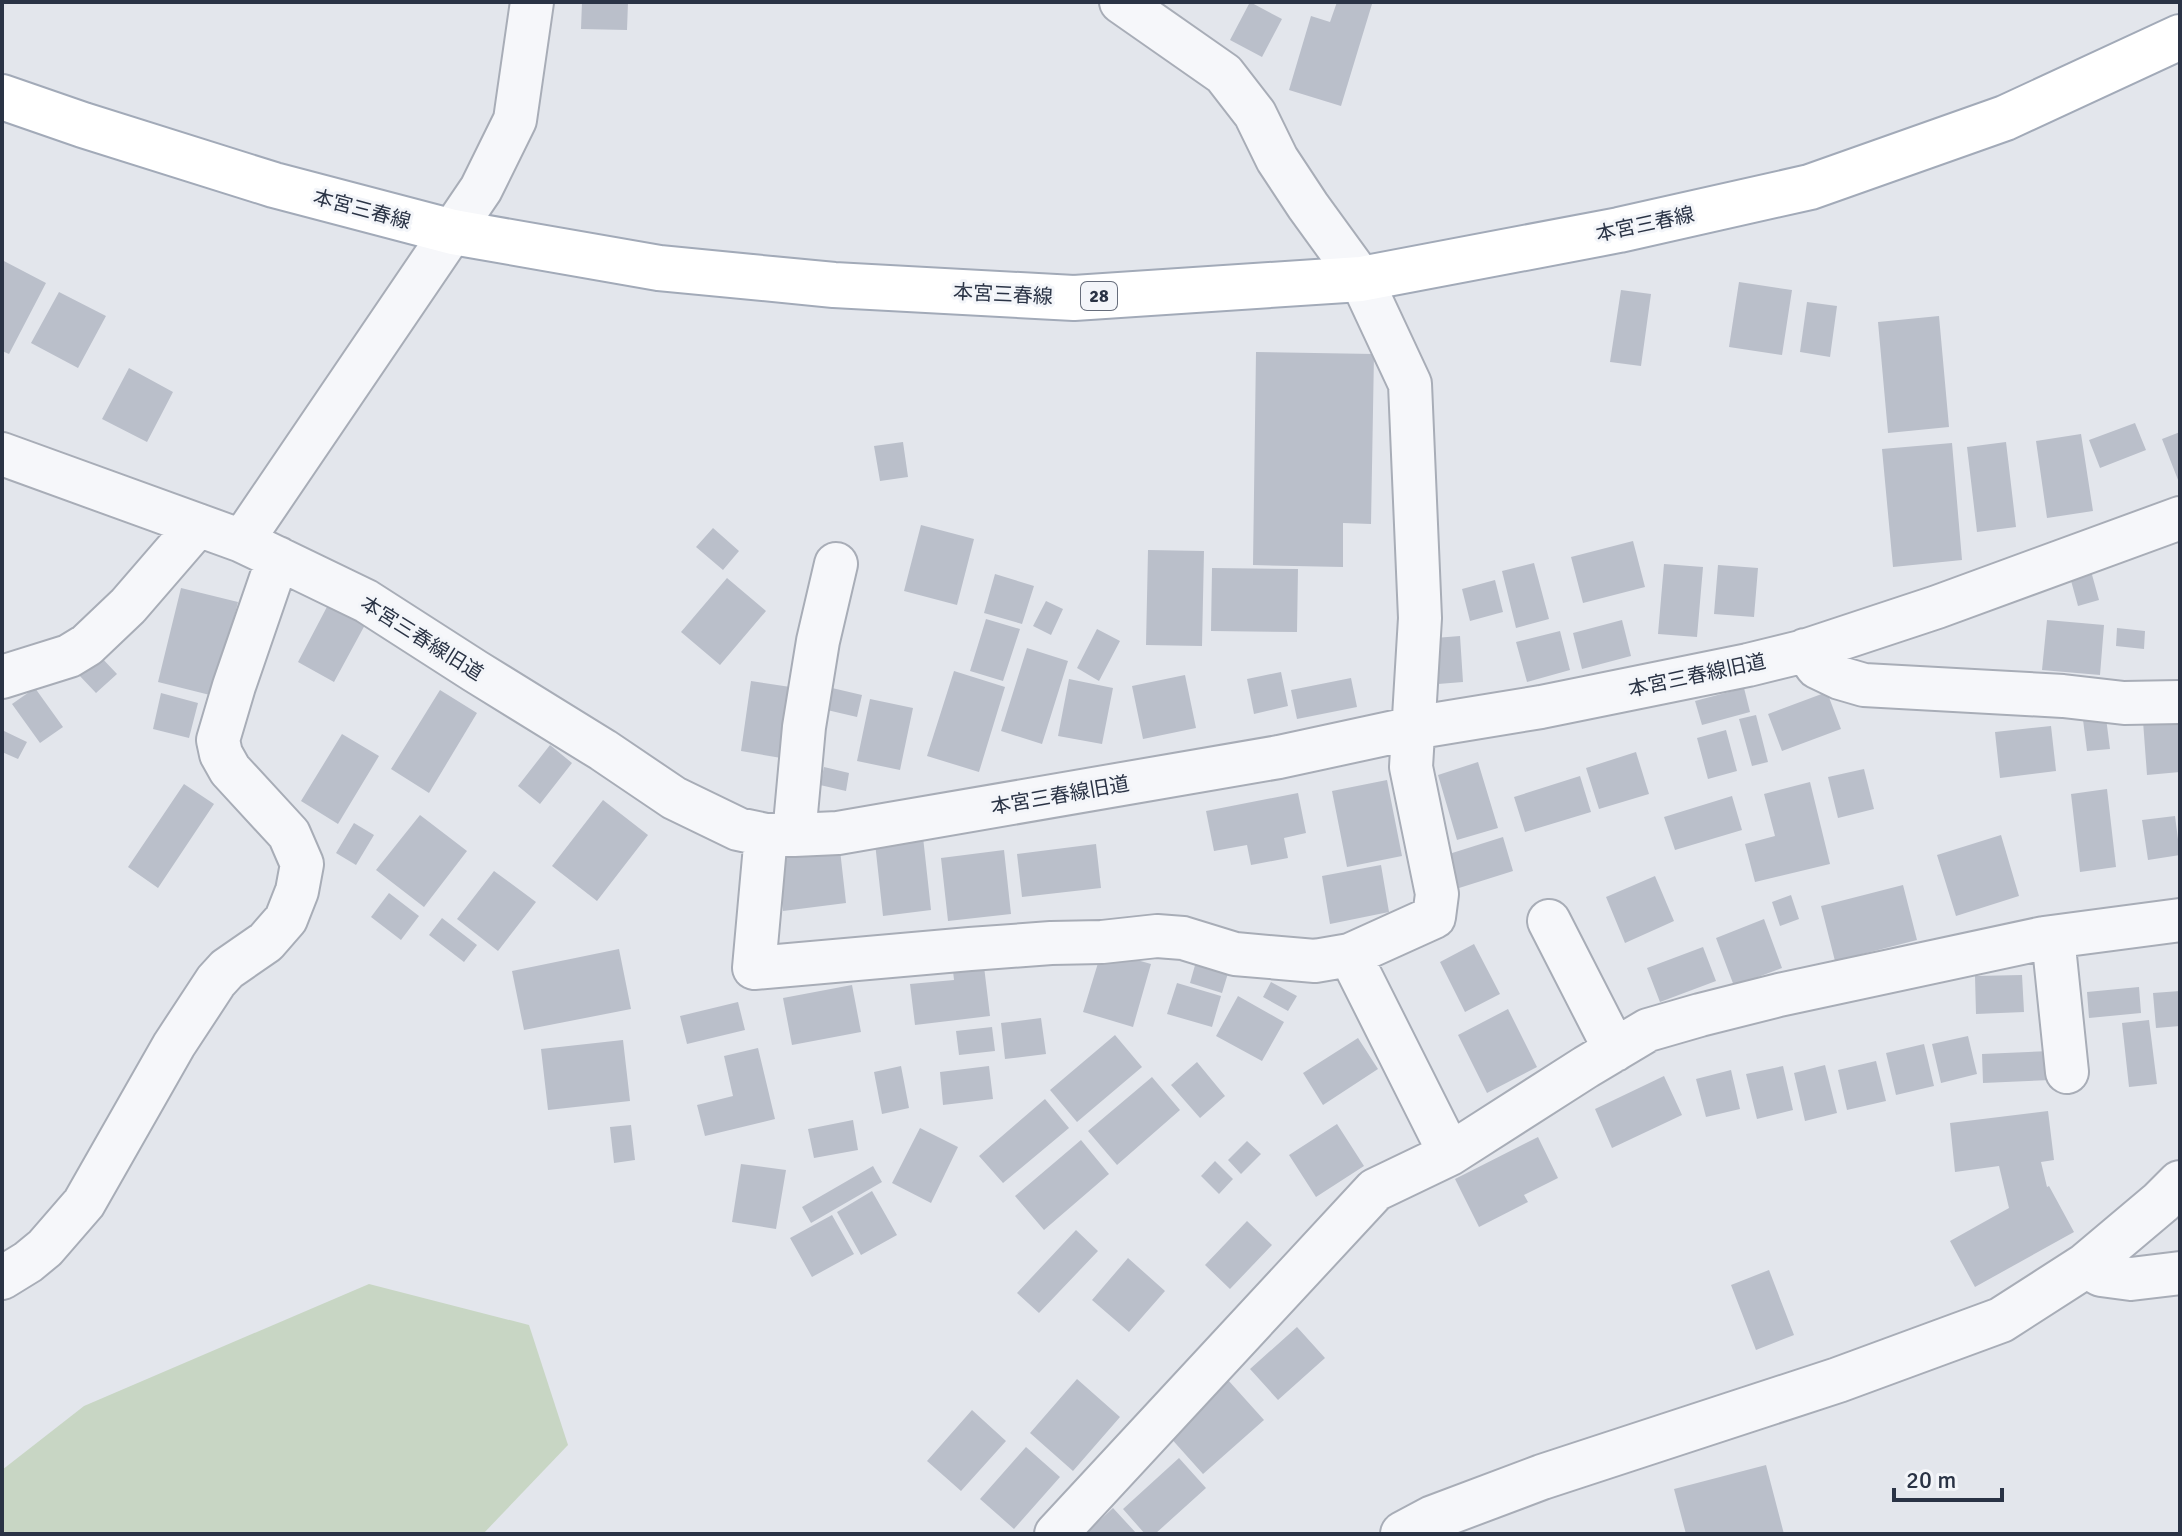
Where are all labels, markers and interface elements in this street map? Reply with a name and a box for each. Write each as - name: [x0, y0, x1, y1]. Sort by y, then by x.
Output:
- street label: 本宮三春線: [310, 184, 413, 234]
- street label: 本宮三春線: [1594, 202, 1697, 247]
- street label: 本宮三春線: [952, 279, 1054, 310]
- road number: 28: [1081, 282, 1117, 310]
- street label: 本宮三春線旧道: [356, 591, 488, 686]
- street label: 本宮三春線旧道: [1626, 649, 1768, 702]
- street label: 本宮三春線旧道: [989, 771, 1131, 820]
- scale bar: [1894, 1452, 2002, 1502]
- text: 20 m: [1906, 1465, 1956, 1495]

